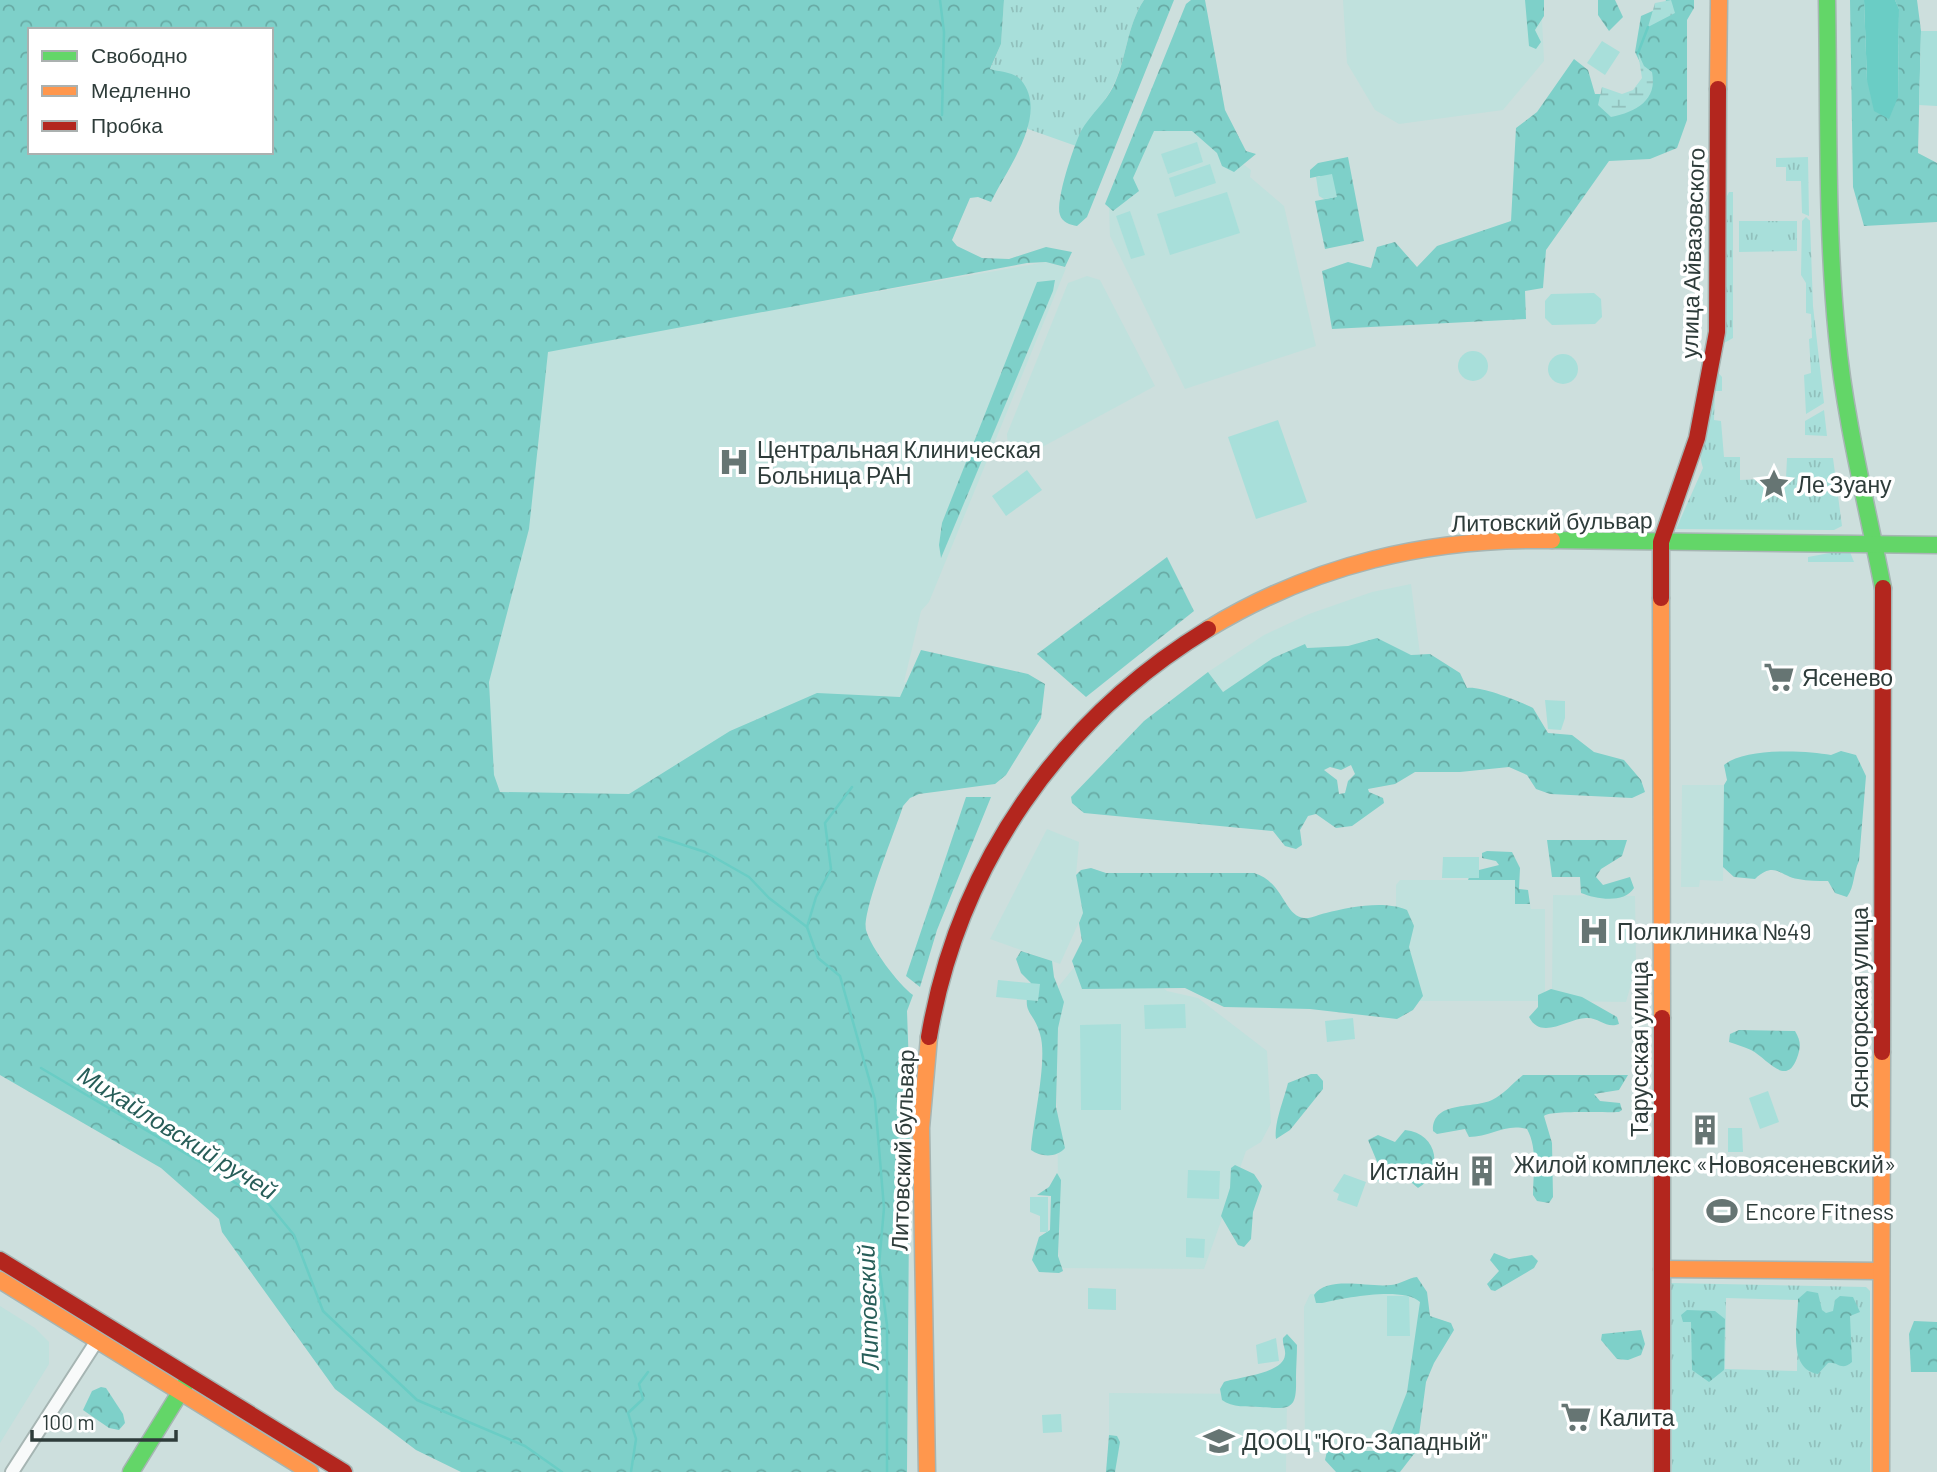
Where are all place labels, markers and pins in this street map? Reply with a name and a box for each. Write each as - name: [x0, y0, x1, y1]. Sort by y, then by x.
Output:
- place label: Центральная Клиническая Больница РАН: [757, 435, 1041, 489]
- hospital icon: Центральная Клиническая Больница РАН: [717, 445, 751, 479]
- place icon: Ле Зуану: [1757, 467, 1791, 501]
- place label: Ле Зуану: [1797, 470, 1892, 498]
- supermarket icon: Ясенево: [1762, 660, 1796, 694]
- place label: Ясенево: [1802, 663, 1893, 691]
- hospital icon: Поликлиника №49: [1577, 914, 1611, 948]
- place label: Поликлиника №49: [1617, 917, 1812, 945]
- building icon: Жилой комплекс «Новоясеневский»: [1688, 1113, 1722, 1147]
- place label: Жилой комплекс «Новоясеневский»: [1514, 1150, 1896, 1178]
- building icon: Истлайн: [1465, 1154, 1499, 1188]
- place label: Истлайн: [1369, 1157, 1459, 1185]
- sports icon: Encore Fitness: [1705, 1194, 1739, 1228]
- place label: Encore Fitness: [1745, 1197, 1894, 1225]
- supermarket icon: Калита: [1559, 1400, 1593, 1434]
- place label: Калита: [1599, 1403, 1675, 1431]
- school or university icon: ДООЦ "Юго-Западный": [1202, 1424, 1236, 1458]
- place label: ДООЦ "Юго-Западный": [1242, 1427, 1487, 1455]

